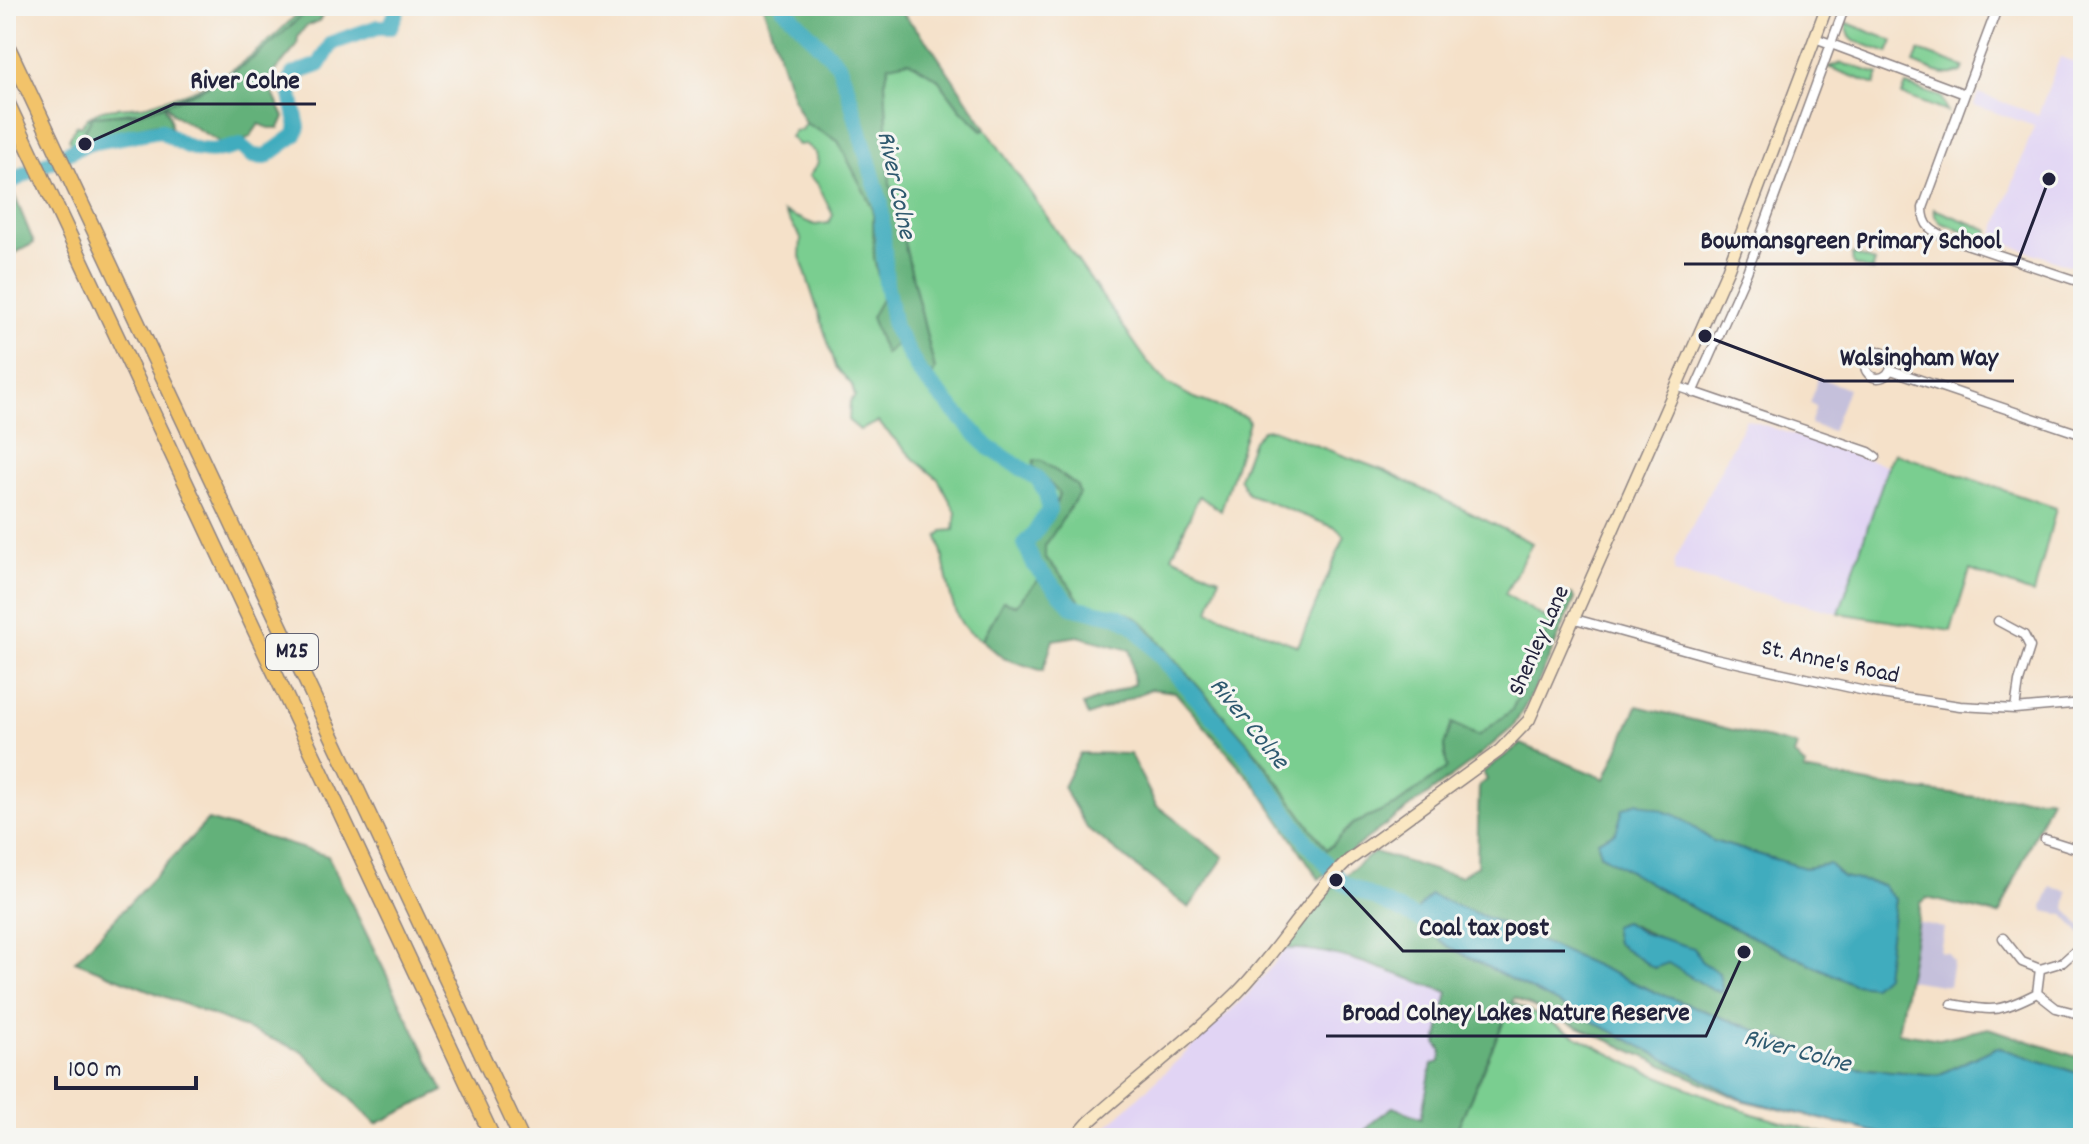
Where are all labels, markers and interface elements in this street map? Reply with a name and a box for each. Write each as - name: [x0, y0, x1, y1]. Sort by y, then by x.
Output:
- callout: River Colne: [174, 54, 316, 104]
- text: River Colne: [190, 64, 300, 101]
- water label: River Colne: [866, 128, 925, 244]
- callout: Bowmansgreen Primary School: [1684, 214, 2017, 264]
- text: Bowmansgreen Primary School: [1700, 224, 2002, 261]
- callout: Walsingham Way: [1824, 331, 2014, 381]
- text: Walsingham Way: [1840, 341, 1999, 378]
- street label: Shenley Lane: [1501, 580, 1579, 702]
- street label: St. Anne's Road: [1758, 632, 1902, 694]
- road number: M25: [266, 634, 318, 670]
- water label: River Colne: [1199, 670, 1298, 779]
- callout: Coal tax post: [1403, 901, 1565, 951]
- text: Coal tax post: [1419, 911, 1550, 948]
- callout: Broad Colney Lakes Nature Reserve: [1326, 986, 1706, 1036]
- text: Broad Colney Lakes Nature Reserve: [1342, 996, 1690, 1033]
- water label: River Colne: [1739, 1020, 1856, 1084]
- scale bar: [56, 1040, 196, 1090]
- text: 100 m: [68, 1054, 121, 1088]

